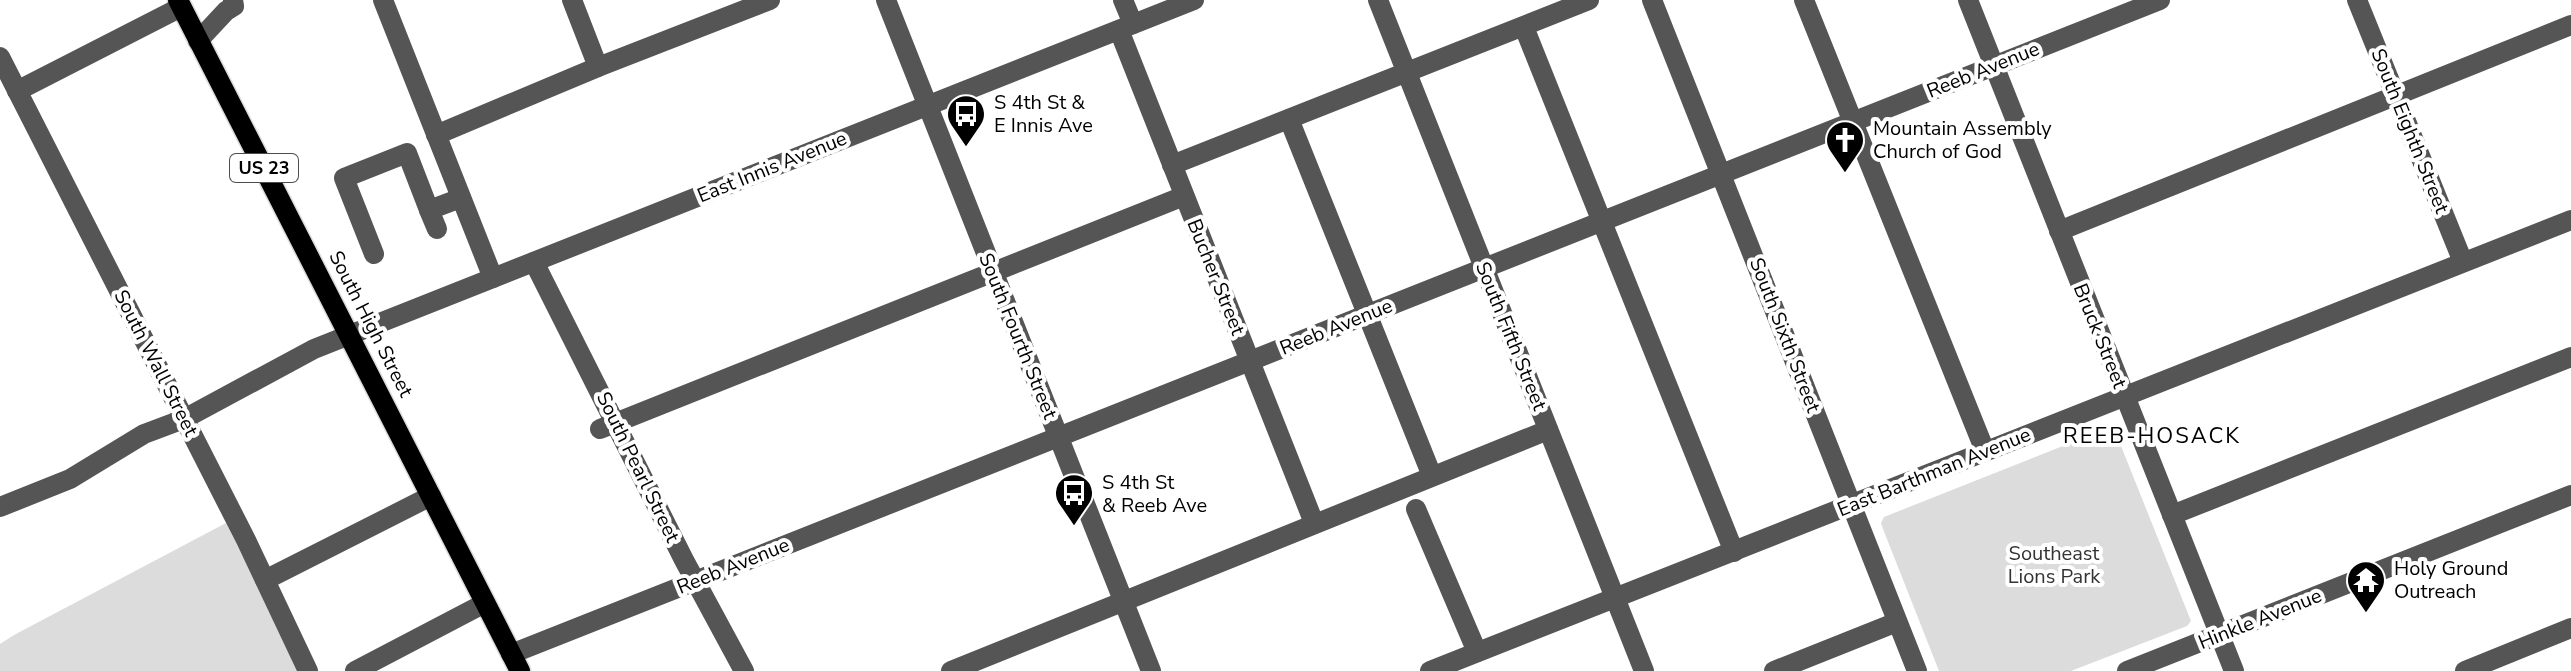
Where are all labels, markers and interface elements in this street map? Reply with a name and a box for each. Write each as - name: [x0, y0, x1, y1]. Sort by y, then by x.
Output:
- street label: Reeb Avenue: [1923, 35, 2043, 105]
- street label: South Eighth Street: [2365, 45, 2456, 218]
- place label: S 4th St & E Innis Ave: [994, 89, 1093, 139]
- bus stop icon: S 4th St & E Innis Ave: [945, 93, 987, 148]
- place label: Mountain Assembly Church of God: [1873, 115, 2052, 165]
- church icon: Mountain Assembly Church of God: [1824, 119, 1866, 174]
- street label: East Innis Avenue: [693, 125, 851, 209]
- road number: US 23: [230, 154, 298, 182]
- street label: Bucher Street: [1180, 215, 1252, 340]
- street label: South High Street: [322, 246, 420, 403]
- street label: South Fourth Street: [972, 249, 1064, 424]
- street label: South Sixth Street: [1743, 254, 1827, 417]
- street label: South Fifth Street: [1469, 258, 1553, 415]
- street label: Bruck Street: [2067, 280, 2134, 393]
- street label: South Wall Street: [107, 285, 205, 442]
- street label: Reeb Avenue: [1276, 292, 1396, 362]
- street label: South Pearl Street: [590, 387, 687, 548]
- street label: East Barthman Avenue: [1833, 421, 2035, 523]
- district label: REEB-HOSACK: [2063, 421, 2241, 451]
- place label: S 4th St & Reeb Ave: [1102, 469, 1207, 519]
- bus stop icon: S 4th St & Reeb Ave: [1053, 472, 1095, 527]
- street label: Reeb Avenue: [673, 531, 793, 601]
- park label: Southeast Lions Park: [2008, 540, 2101, 590]
- place label: Holy Ground Outreach: [2394, 555, 2508, 605]
- temple icon: Holy Ground Outreach: [2345, 559, 2387, 614]
- street label: Hinkle Avenue: [2194, 582, 2326, 656]

